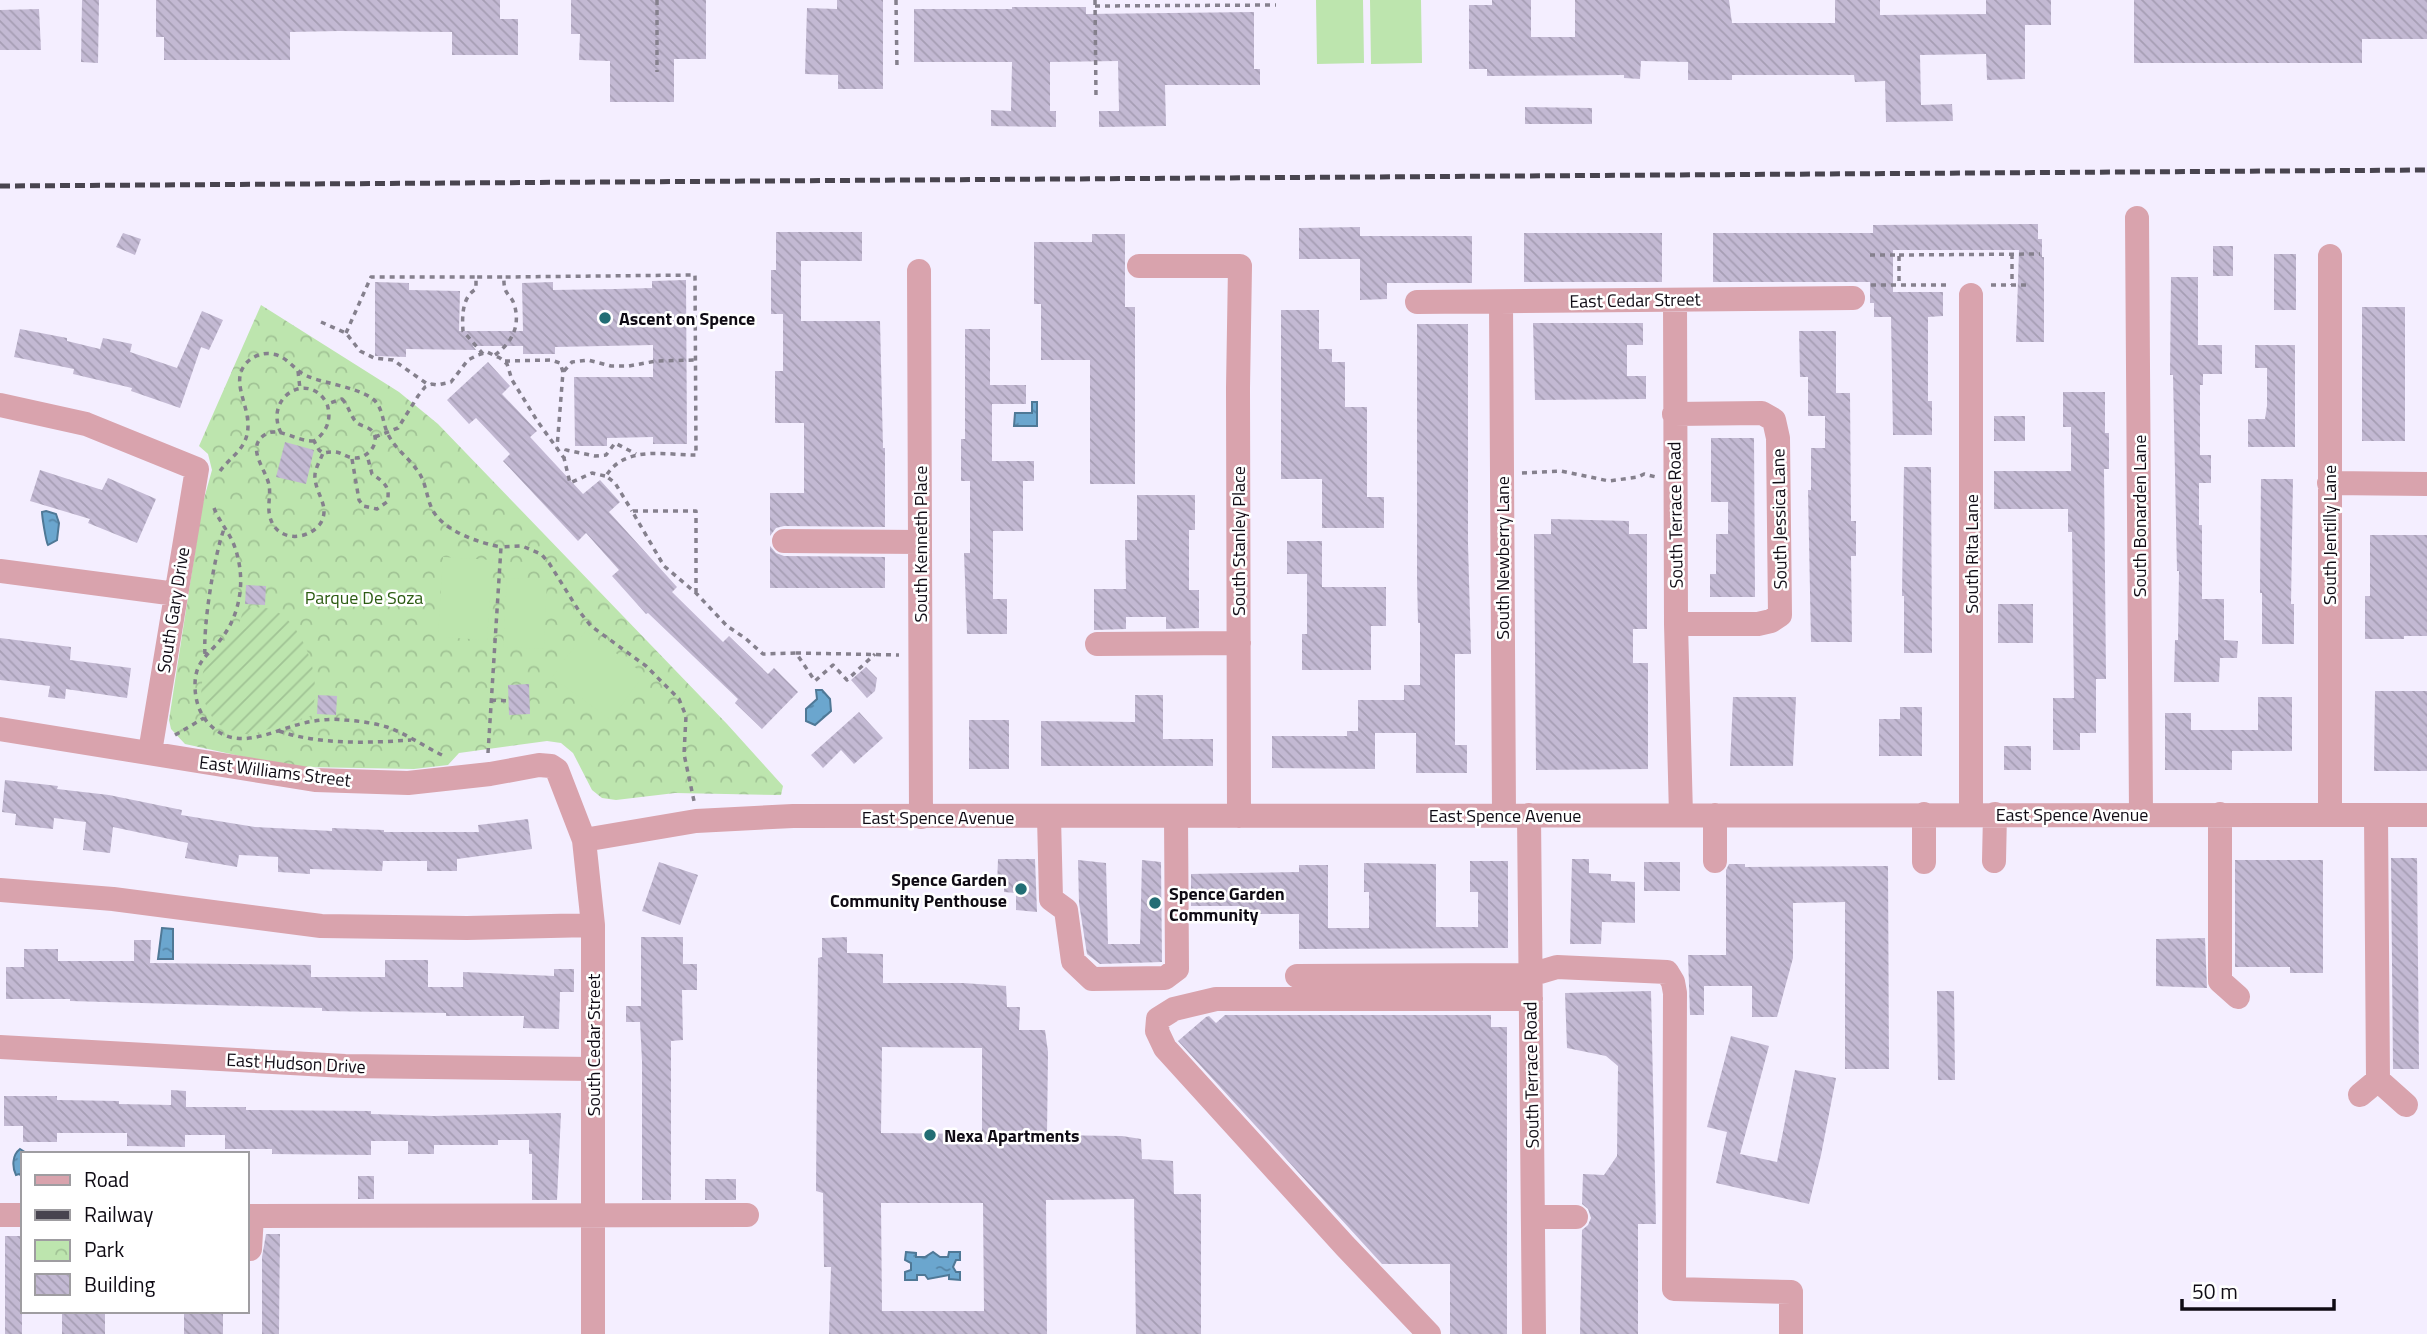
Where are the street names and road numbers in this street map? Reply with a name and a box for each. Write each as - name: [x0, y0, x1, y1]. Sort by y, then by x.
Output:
- street label: East Cedar Street: [1569, 285, 1702, 315]
- street label: South Bonarden Lane: [2126, 435, 2153, 597]
- street label: South Terrace Road: [1660, 441, 1690, 589]
- street label: South Jessica Lane: [1764, 448, 1794, 590]
- street label: South Jentilly Lane: [2316, 465, 2343, 605]
- street label: South Kenneth Place: [907, 466, 934, 622]
- street label: South Stanley Place: [1225, 466, 1252, 616]
- street label: South Newberry Lane: [1489, 476, 1516, 640]
- street label: South Rita Lane: [1958, 494, 1985, 614]
- street label: South Gary Drive: [150, 545, 196, 675]
- street label: East Williams Street: [198, 748, 353, 794]
- street label: East Spence Avenue: [1996, 801, 2148, 828]
- street label: East Spence Avenue: [1429, 802, 1581, 829]
- street label: East Spence Avenue: [862, 804, 1014, 831]
- street label: South Cedar Street: [580, 973, 607, 1116]
- street label: South Terrace Road: [1516, 1001, 1546, 1149]
- street label: East Hudson Drive: [226, 1046, 366, 1080]

